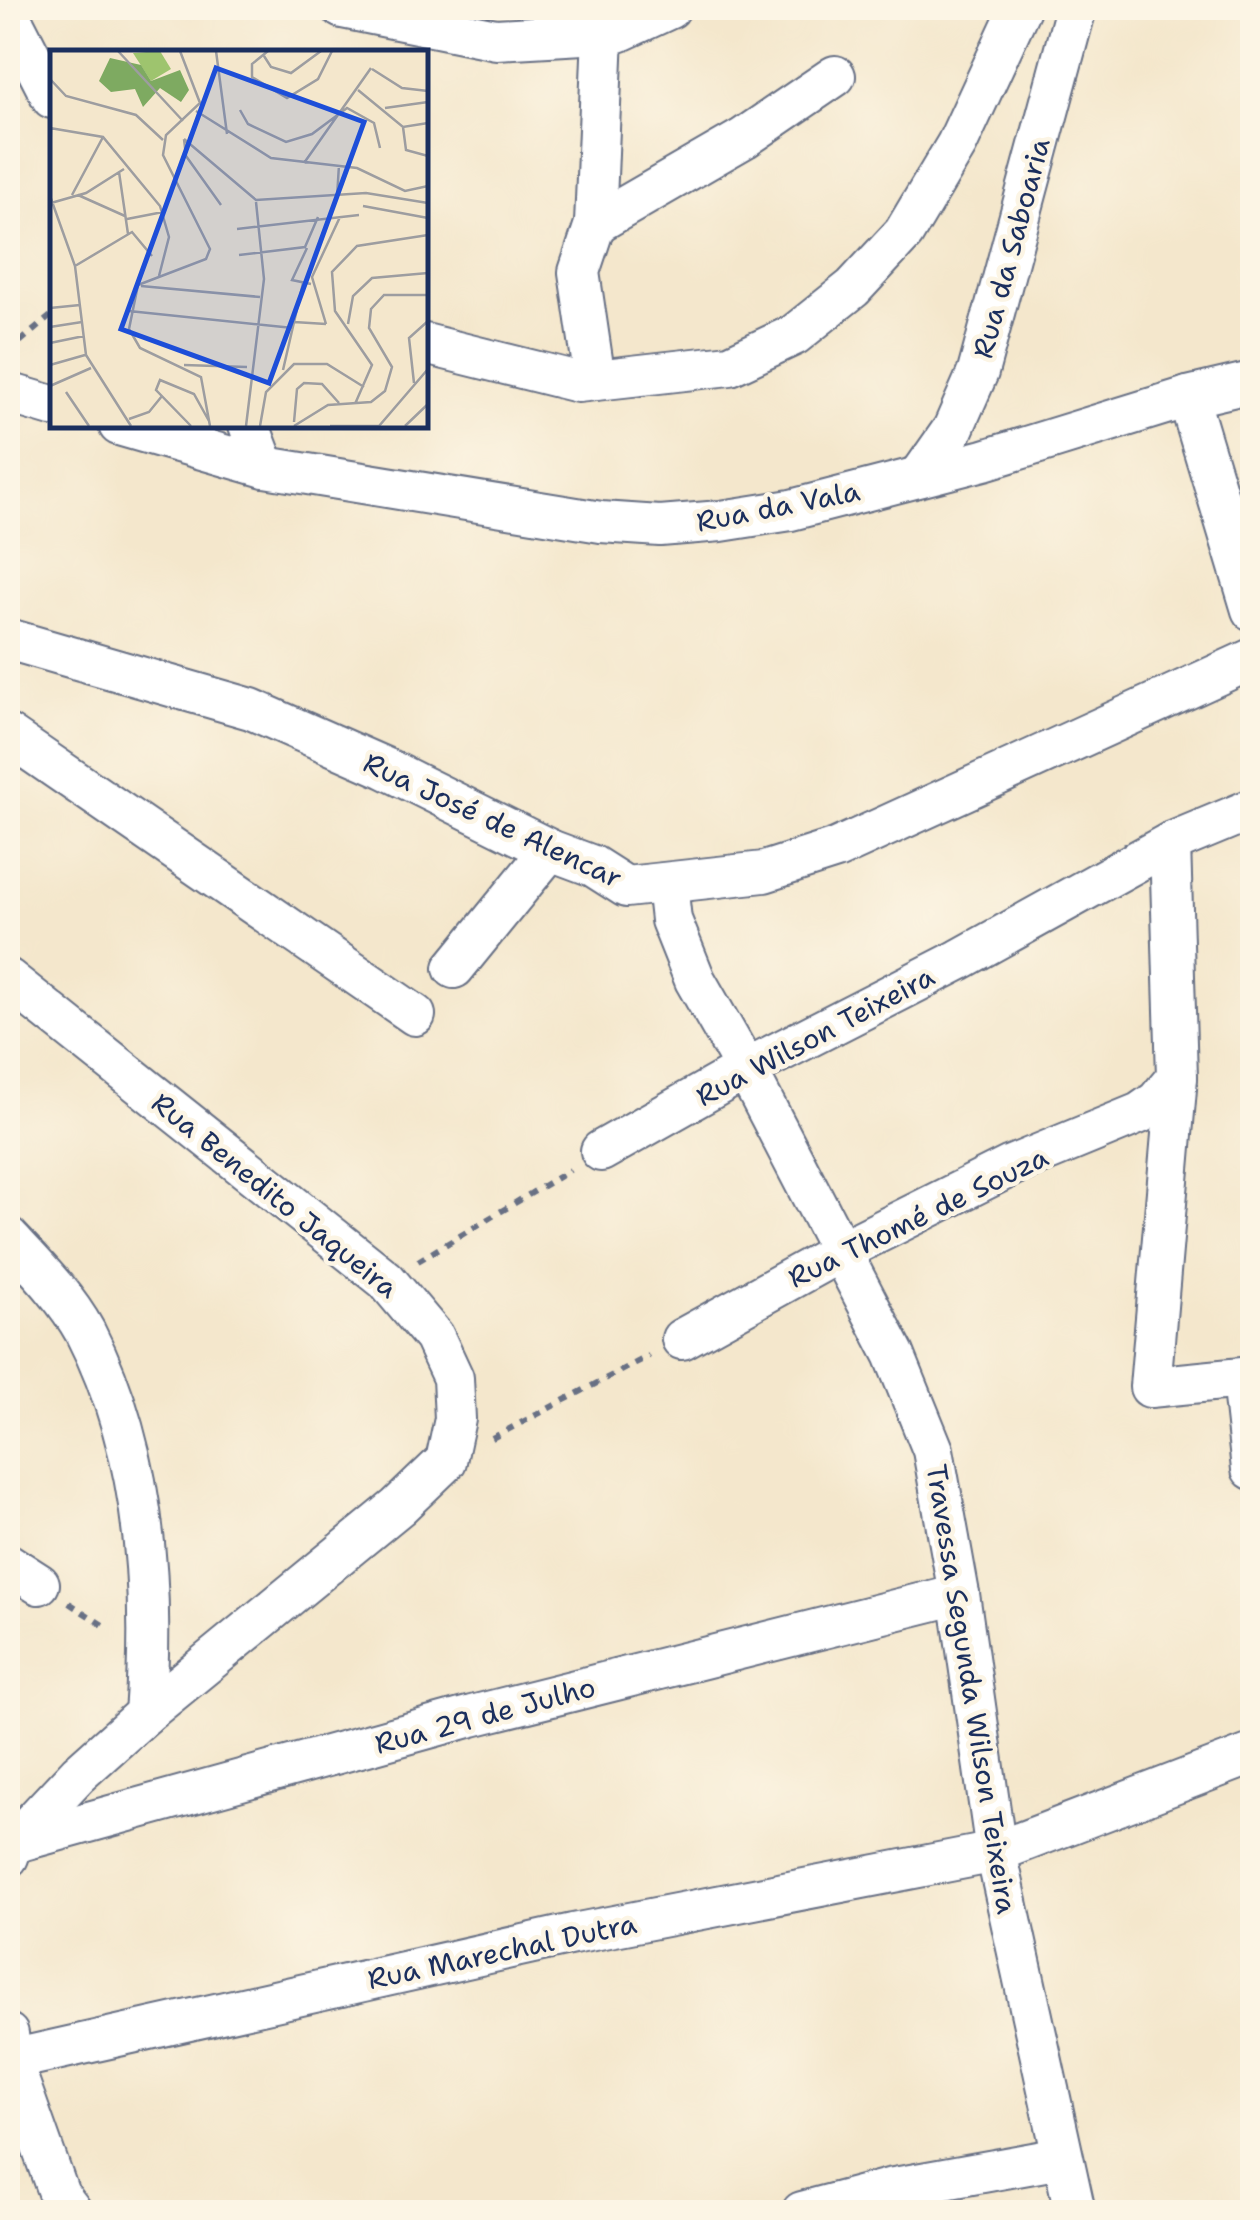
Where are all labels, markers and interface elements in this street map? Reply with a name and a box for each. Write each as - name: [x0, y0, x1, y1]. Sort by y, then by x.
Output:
- inset map: [50, 50, 428, 428]
- street label: Rua da Saboaria: [963, 134, 1059, 362]
- street label: Rua da Vala: [693, 472, 863, 540]
- street label: Rua José de Alencar: [357, 743, 629, 897]
- street label: Rua Wilson Teixeira: [689, 957, 941, 1115]
- street label: Rua Benedito Jaqueira: [144, 1084, 406, 1306]
- street label: Rua Thomé de Souza: [782, 1137, 1054, 1297]
- street label: Travessa Segunda Wilson Teixeira: [918, 1461, 1026, 1917]
- street label: Rua 29 de Julho: [370, 1667, 600, 1763]
- street label: Rua Marechal Dutra: [364, 1904, 640, 1998]

